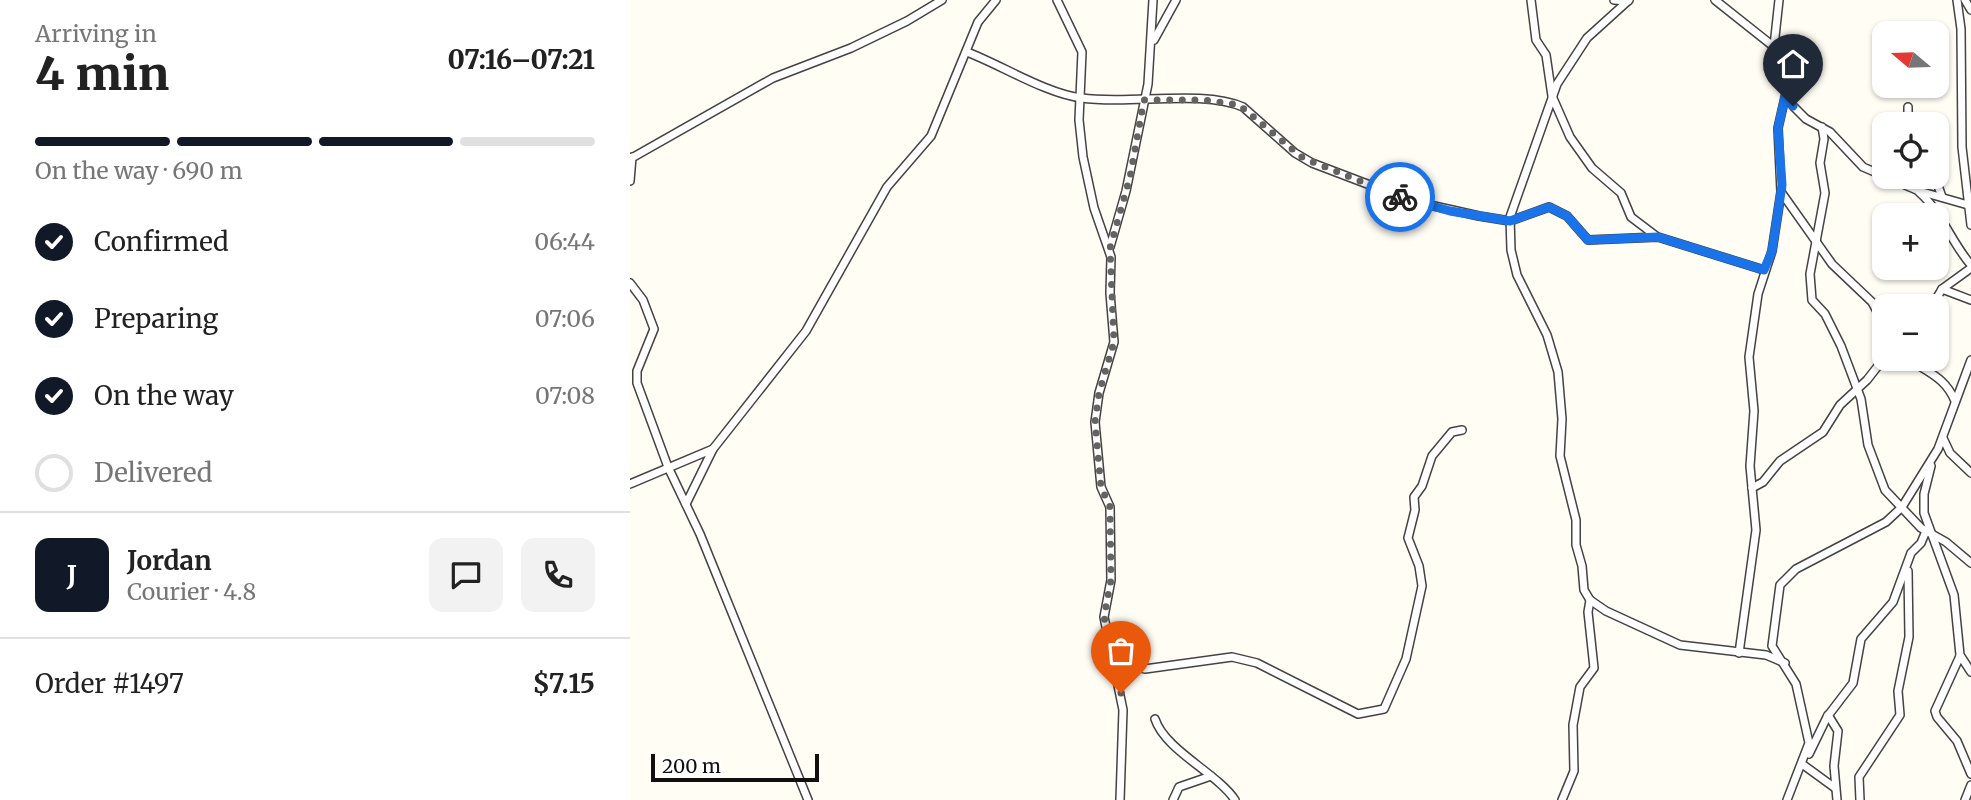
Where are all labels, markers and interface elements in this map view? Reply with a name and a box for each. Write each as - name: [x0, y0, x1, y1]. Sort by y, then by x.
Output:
- text: Arriving in: [35, 19, 157, 48]
- north arrow: [1872, 21, 1950, 98]
- map controls: [1872, 21, 1949, 371]
- pin: [1763, 34, 1823, 106]
- text: 07:16–07:21: [448, 43, 595, 76]
- text: 4 min: [35, 45, 169, 103]
- icon: home: [1774, 45, 1812, 83]
- button: locate: [1872, 112, 1949, 189]
- text: On the way · 690 m: [35, 156, 243, 185]
- courier: [1365, 162, 1435, 232]
- icon: bike: [1381, 178, 1419, 216]
- button: +: [1872, 203, 1949, 280]
- icon: check: [35, 223, 73, 261]
- text: Confirmed: [94, 225, 229, 258]
- text: 06:44: [534, 227, 595, 256]
- button: −: [1872, 294, 1949, 371]
- icon: check: [35, 300, 73, 338]
- text: Preparing: [94, 302, 218, 335]
- text: 07:06: [535, 304, 595, 333]
- icon: check: [35, 377, 73, 415]
- text: On the way: [94, 379, 234, 412]
- text: 07:08: [535, 381, 595, 410]
- text: Delivered: [94, 456, 213, 489]
- button: chat: [429, 538, 503, 612]
- button: phone: [521, 538, 595, 612]
- text: Jordan: [127, 544, 212, 577]
- text: J: [67, 559, 77, 592]
- text: Courier · 4.8: [127, 577, 256, 606]
- pin: [1091, 621, 1151, 693]
- icon: bag: [1102, 632, 1140, 670]
- text: Order #1497: [35, 667, 184, 700]
- text: $7.15: [533, 667, 595, 700]
- scale bar: [651, 751, 819, 783]
- text: 200 m: [662, 754, 721, 778]

